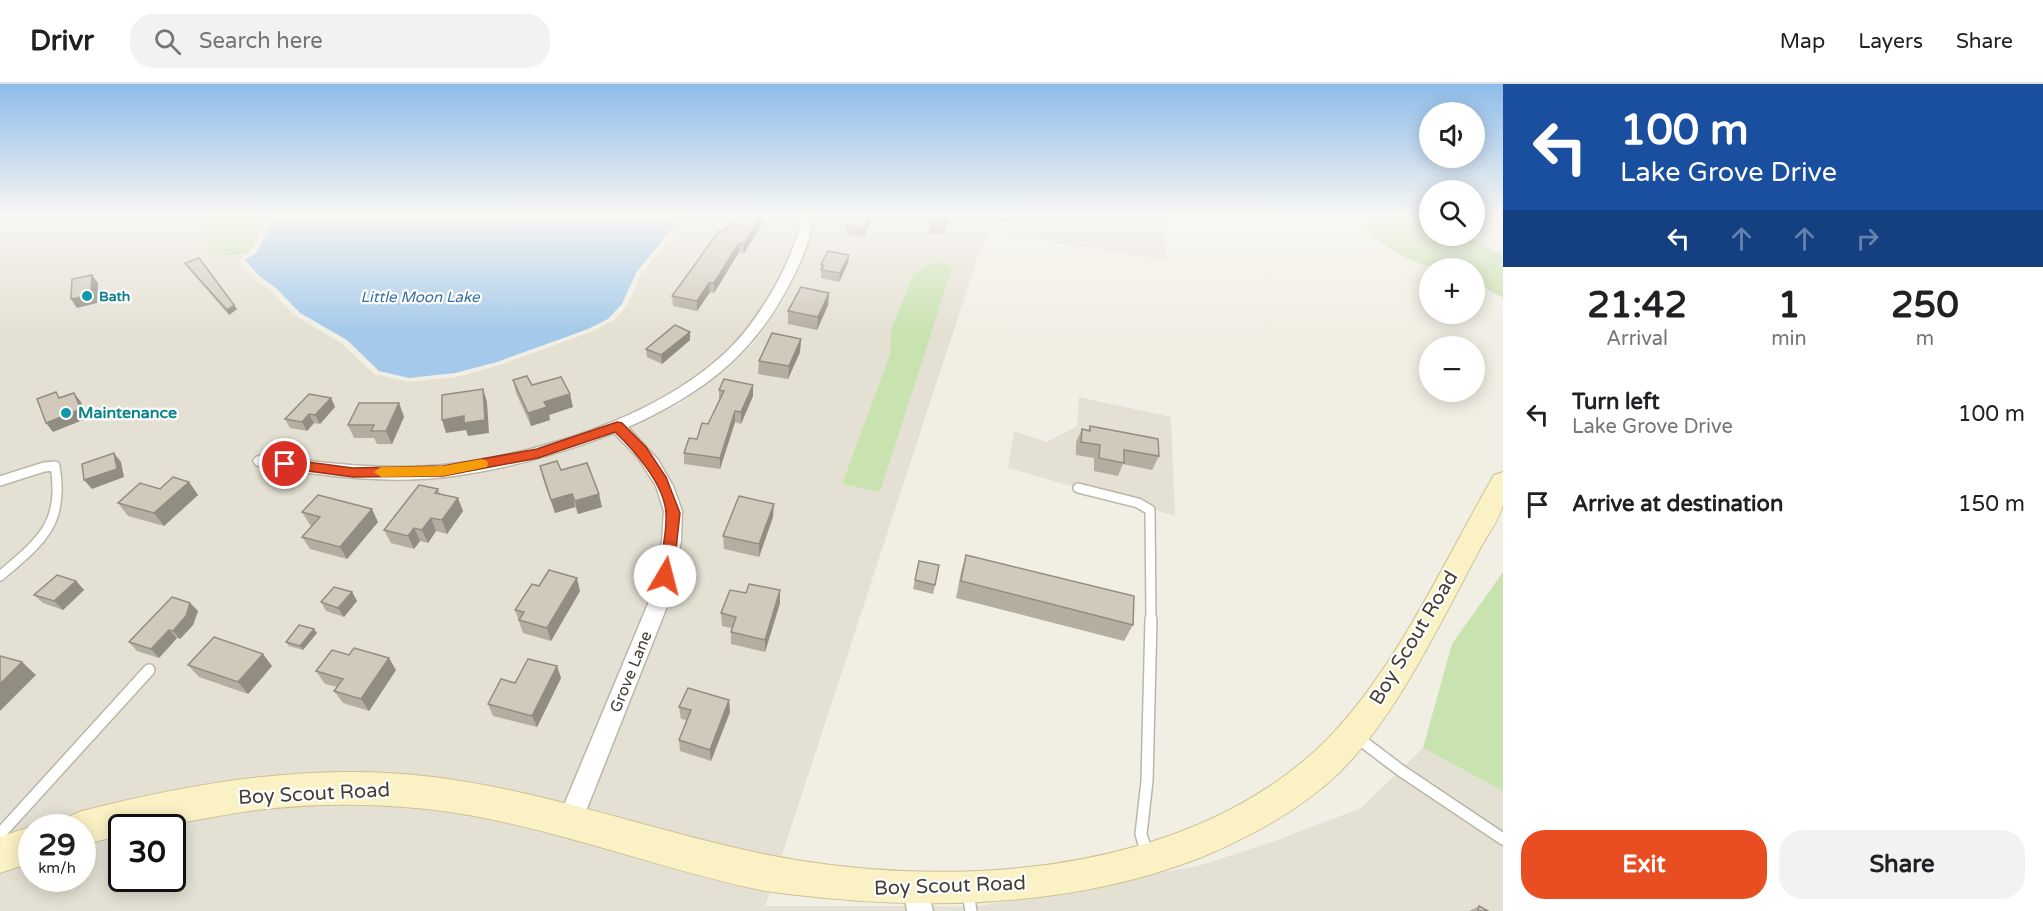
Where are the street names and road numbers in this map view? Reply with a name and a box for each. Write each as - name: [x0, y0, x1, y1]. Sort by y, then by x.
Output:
- street label: Boy Scout Road: [1365, 567, 1463, 709]
- street label: Grove Lane: [606, 628, 656, 716]
- street label: Boy Scout Road: [237, 778, 391, 810]
- street label: Boy Scout Road: [874, 871, 1026, 901]

